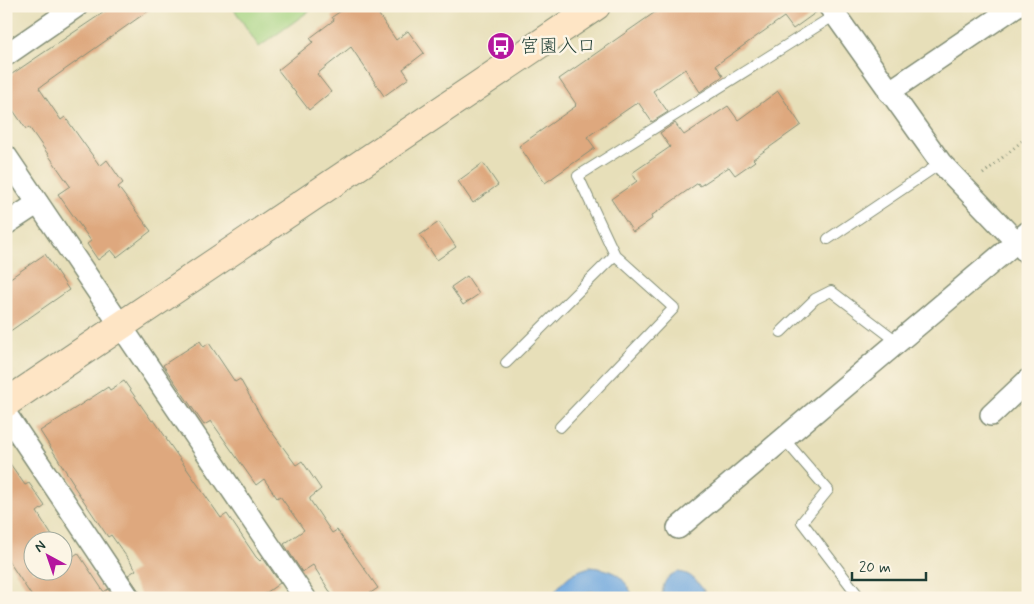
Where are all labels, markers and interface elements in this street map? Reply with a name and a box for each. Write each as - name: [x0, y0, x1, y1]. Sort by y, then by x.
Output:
- bus stop icon: 宮園入口: [486, 31, 516, 61]
- place label: 宮園入口: [520, 34, 596, 59]
- north arrow: [22, 532, 72, 582]
- text: N: [31, 537, 50, 557]
- scale bar: [852, 549, 925, 581]
- text: 20 m: [859, 558, 891, 578]

